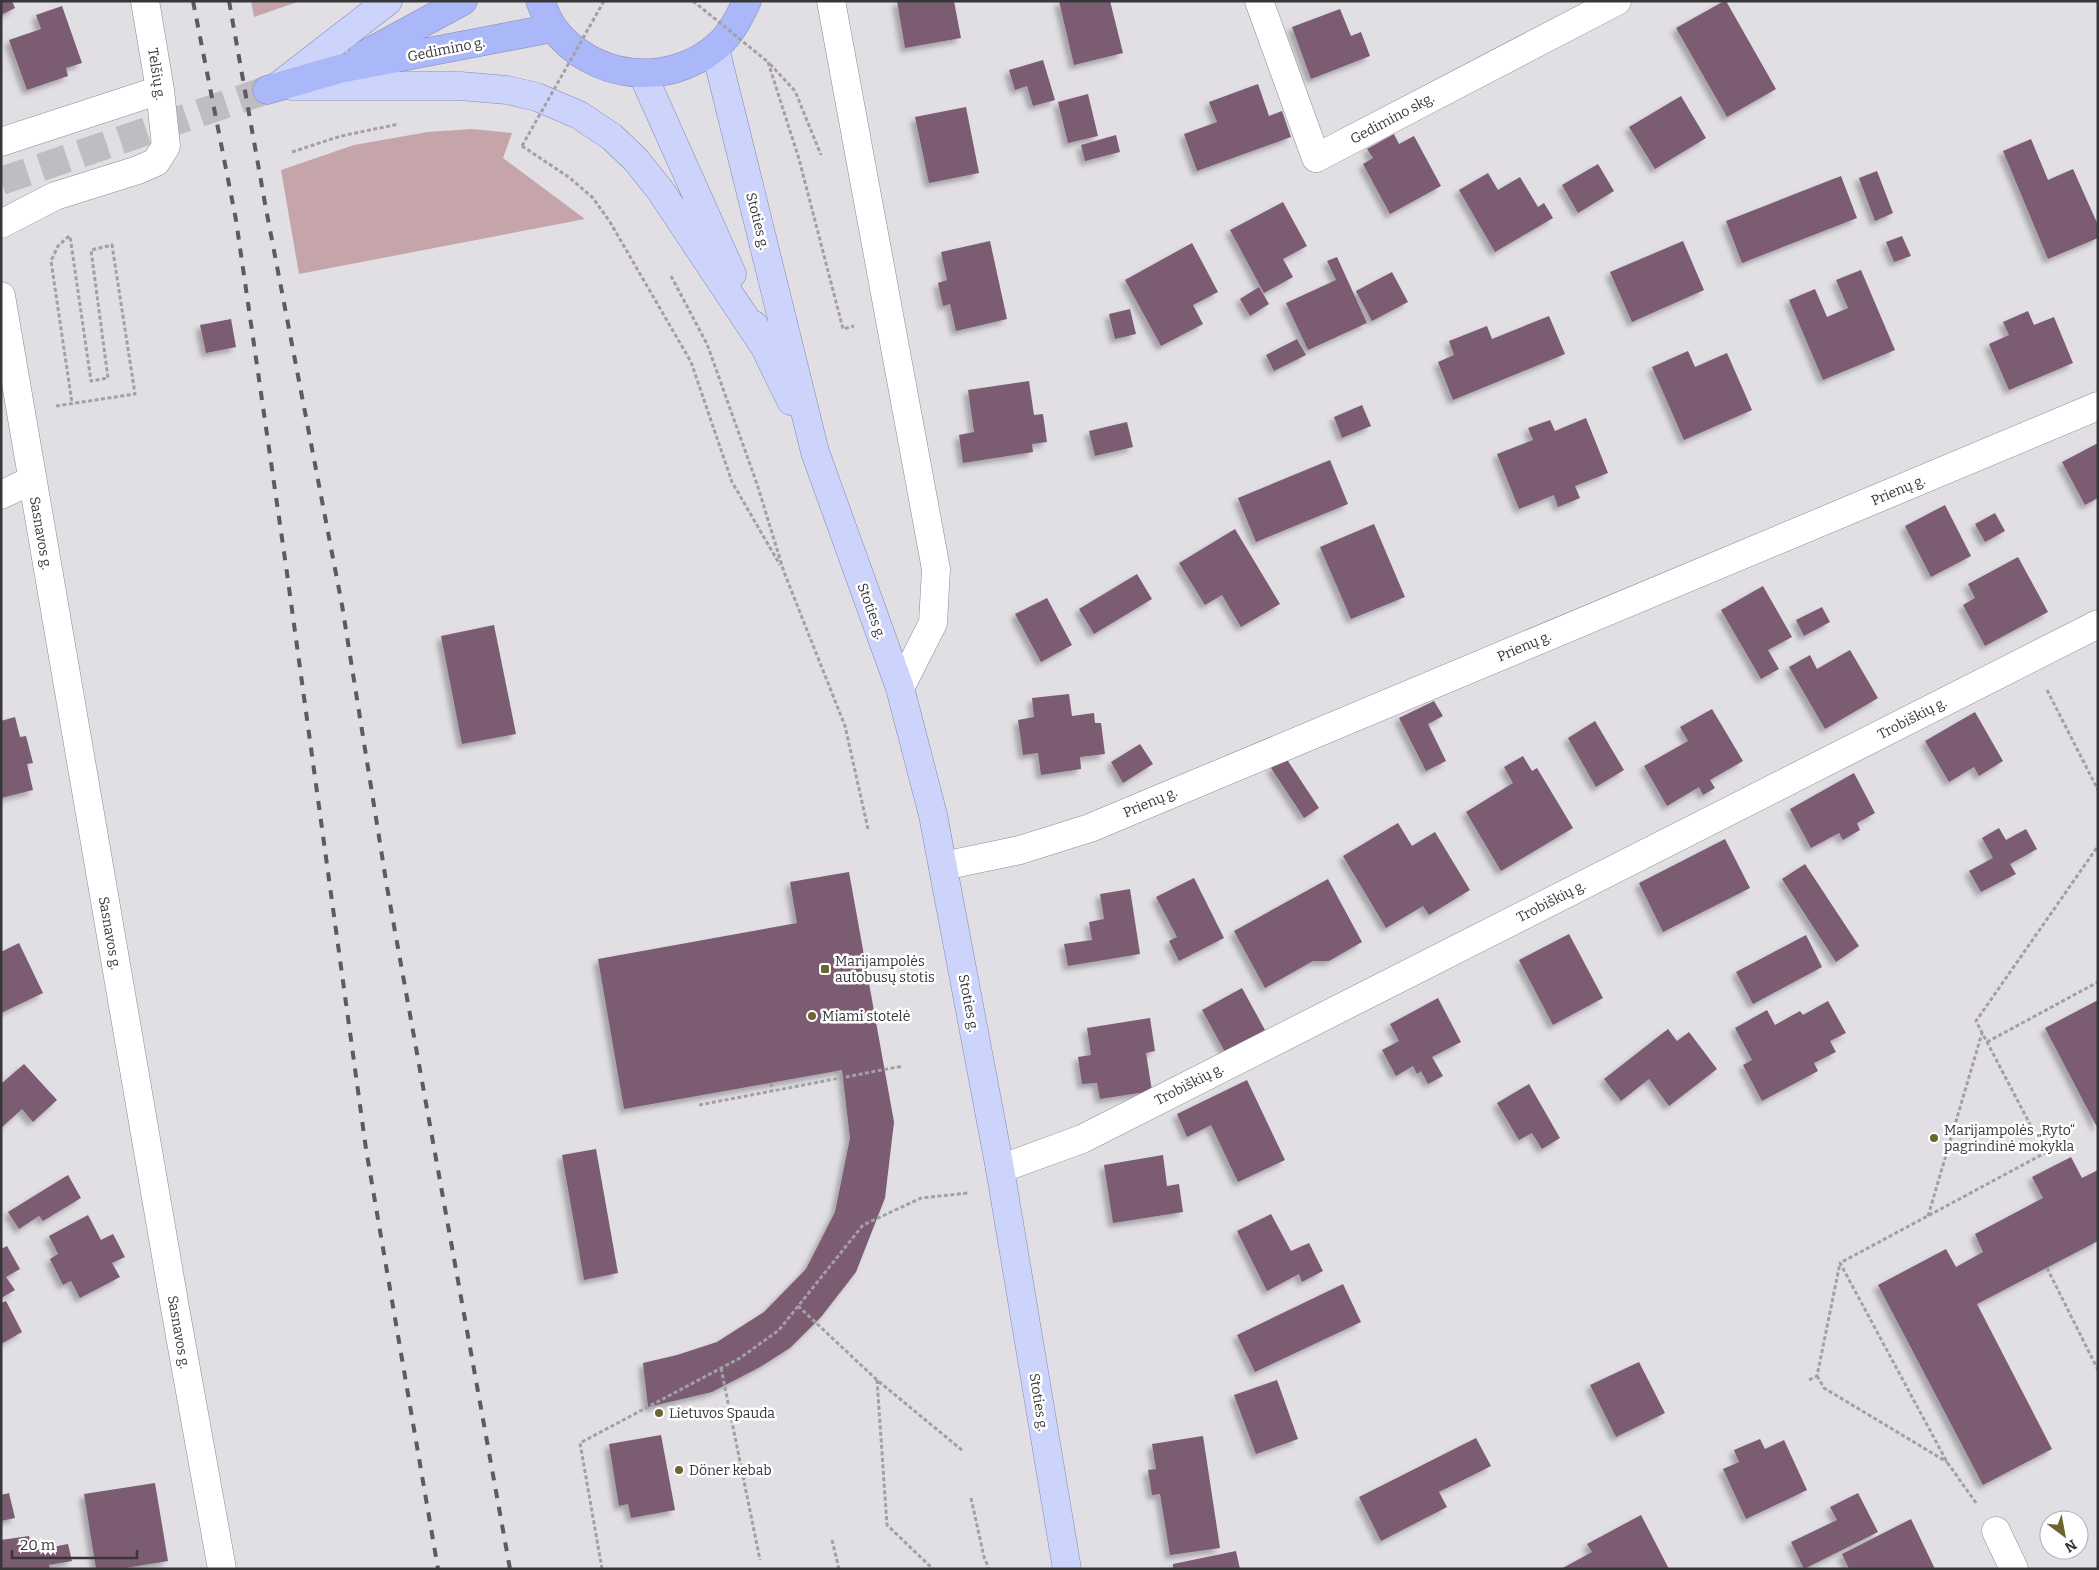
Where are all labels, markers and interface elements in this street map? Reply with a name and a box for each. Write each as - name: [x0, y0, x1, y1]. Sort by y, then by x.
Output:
- street label: Gedimino g.: [406, 34, 486, 65]
- street label: Telšių g.: [144, 47, 169, 101]
- street label: Gedimino skg.: [1347, 89, 1437, 148]
- street label: Stoties g.: [742, 191, 773, 252]
- street label: Prienų g.: [1869, 471, 1928, 509]
- street label: Sasnavos g.: [26, 495, 55, 571]
- street label: Stoties g.: [854, 581, 890, 642]
- street label: Prienų g.: [1495, 627, 1554, 665]
- street label: Trobiškių g.: [1875, 694, 1950, 743]
- street label: Prienų g.: [1121, 783, 1180, 821]
- street label: Trobiškių g.: [1514, 877, 1589, 926]
- street label: Sasnavos g.: [95, 895, 124, 971]
- place label: Marijampolės autobusų stotis: [835, 953, 935, 986]
- marker: Marijampolės autobusų stotis: [819, 963, 831, 975]
- street label: Stoties g.: [955, 973, 982, 1033]
- place label: Miami stotelė: [822, 1008, 910, 1025]
- marker: Miami stotelė: [806, 1010, 818, 1022]
- street label: Trobiškių g.: [1152, 1060, 1227, 1109]
- place label: Marijampolės „Ryto“ pagrindinė mokykla: [1944, 1122, 2075, 1155]
- marker: Marijampolės „Ryto“ pagrindinė mokykla: [1928, 1132, 1940, 1144]
- street label: Sasnavos g.: [164, 1294, 193, 1370]
- street label: Stoties g.: [1026, 1372, 1051, 1432]
- place label: Lietuvos Spauda: [669, 1405, 775, 1422]
- marker: Lietuvos Spauda: [653, 1407, 665, 1419]
- place label: Döner kebab: [689, 1462, 772, 1479]
- marker: Döner kebab: [673, 1464, 685, 1476]
- north arrow: [2039, 1510, 2089, 1560]
- scale bar: [12, 1528, 138, 1560]
- text: 20 m: [20, 1536, 56, 1554]
- text: N: [2061, 1536, 2080, 1556]

